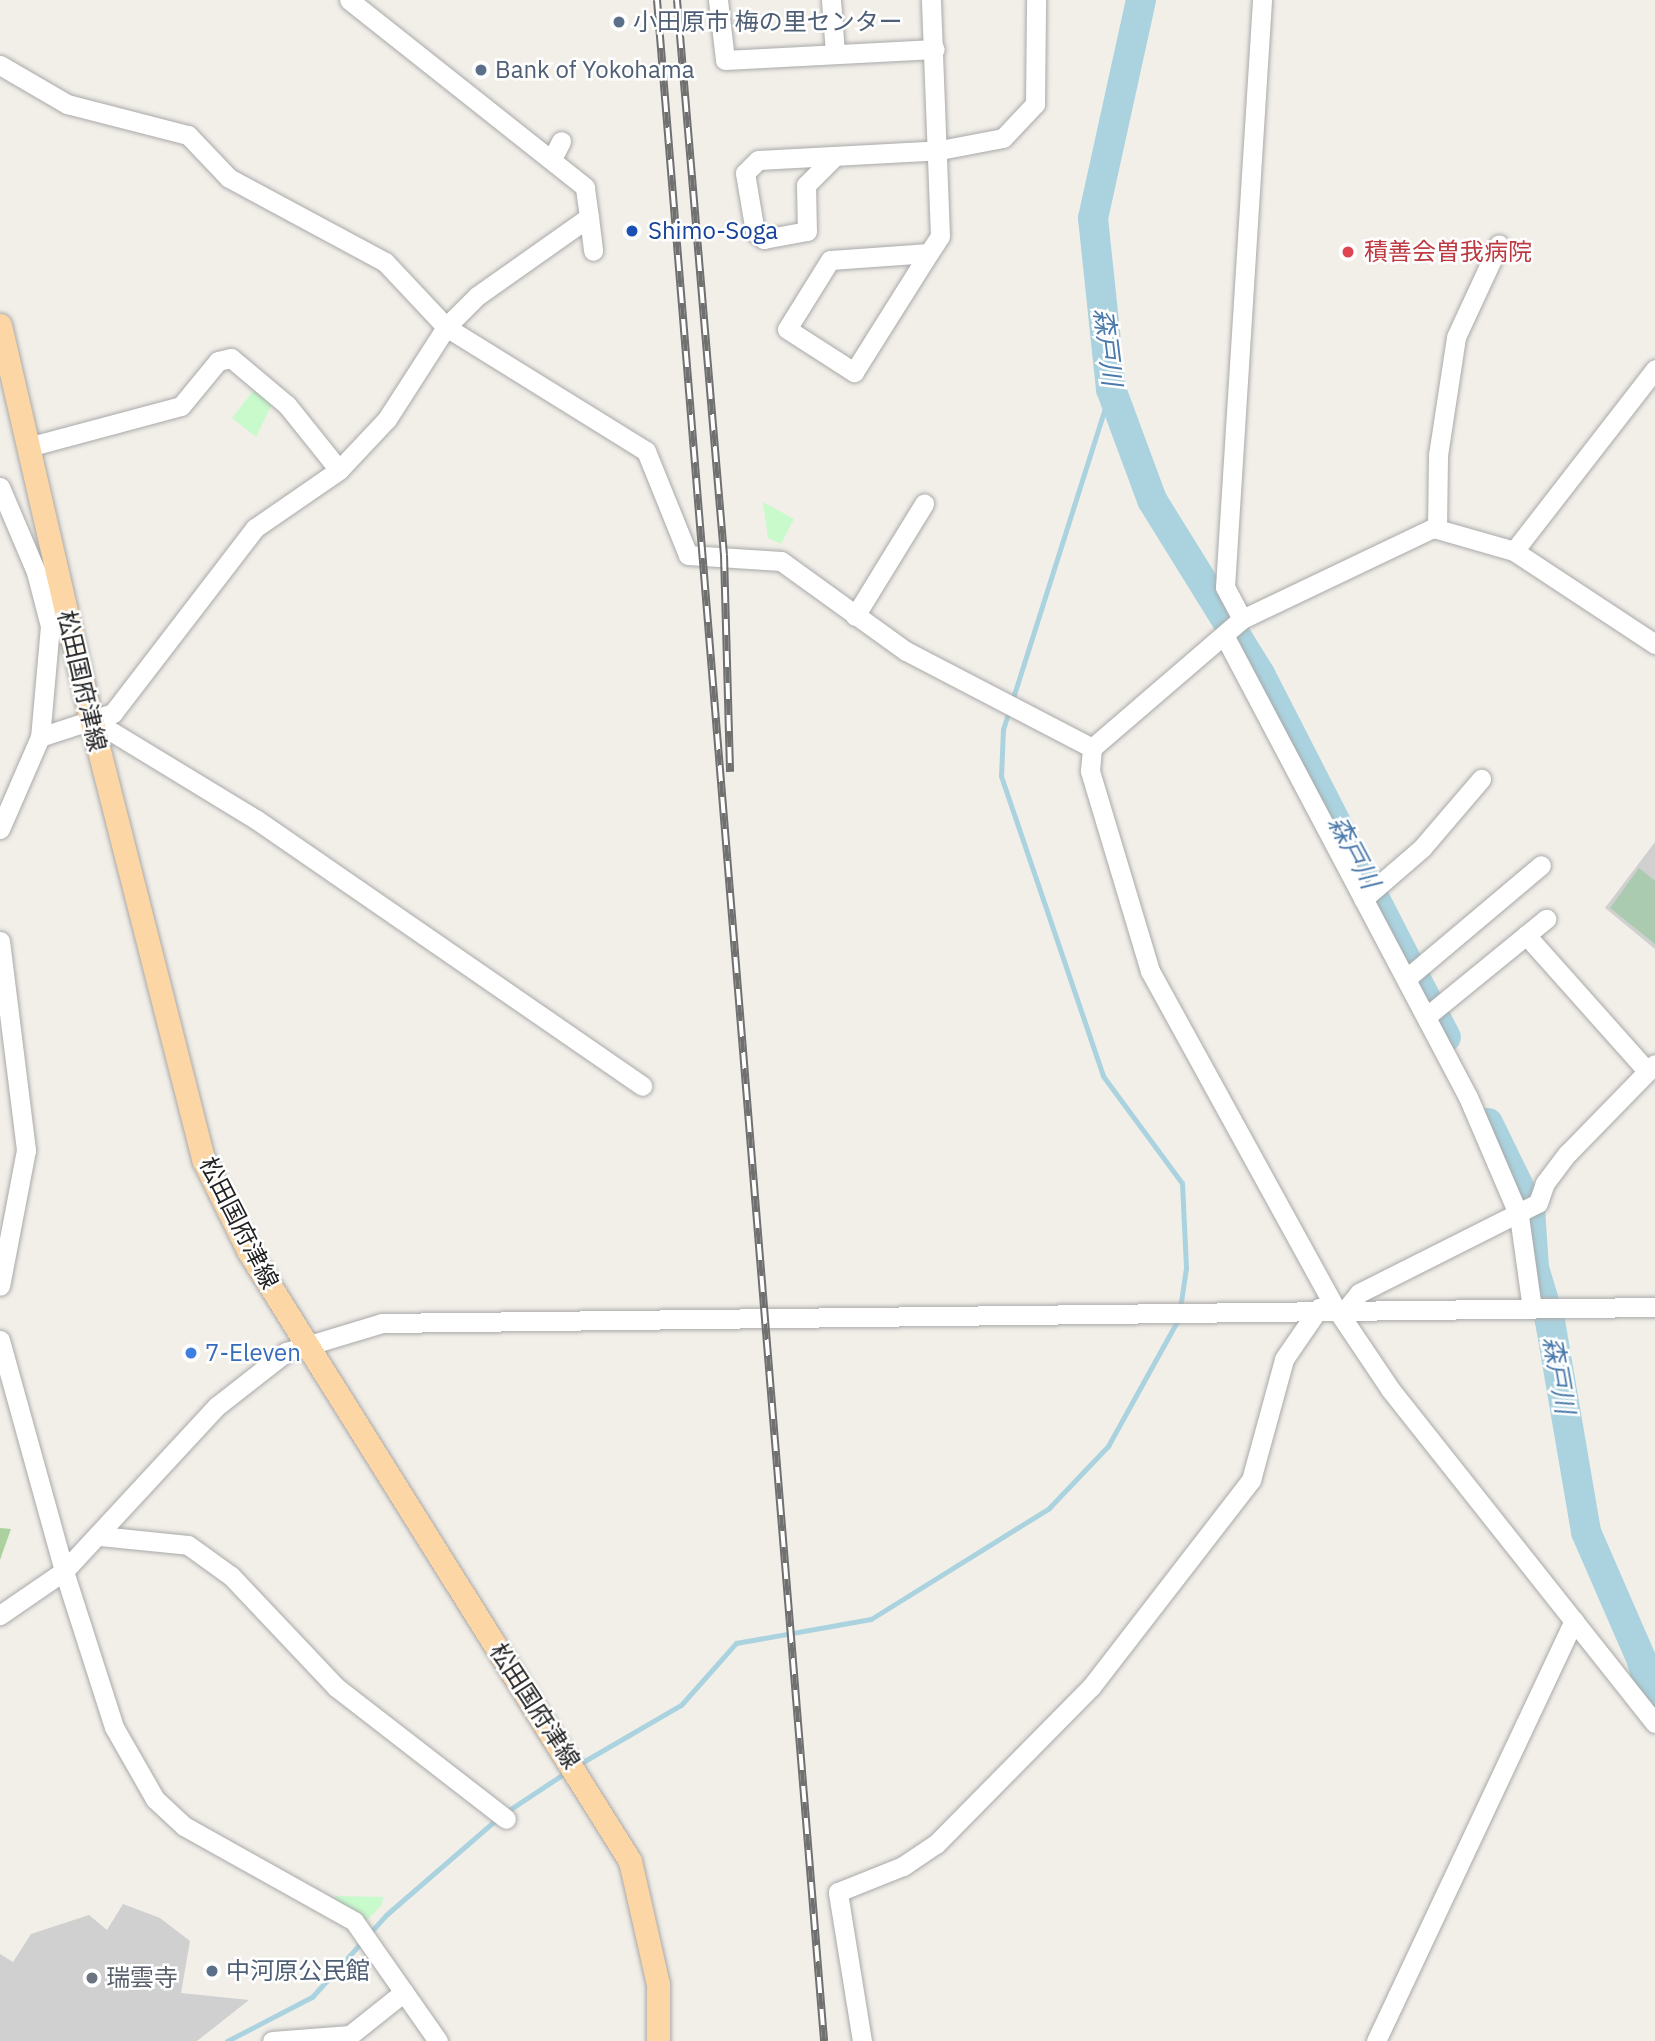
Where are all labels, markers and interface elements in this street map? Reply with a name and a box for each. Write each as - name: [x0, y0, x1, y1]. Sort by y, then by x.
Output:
- place label: 小田原市 梅の里センター: [633, 8, 903, 36]
- marker: 小田原市 梅の里センター: [611, 14, 627, 30]
- place label: Bank of Yokohama: [495, 56, 695, 84]
- marker: Bank of Yokohama: [473, 62, 489, 78]
- place label: Shimo-Soga: [648, 217, 778, 245]
- marker: Shimo-Soga: [622, 221, 642, 241]
- place label: 積善会曽我病院: [1364, 238, 1532, 266]
- marker: 積善会曽我病院: [1338, 242, 1358, 262]
- water label: 森戸川: [1088, 306, 1128, 388]
- street label: 松田国府津線: [52, 608, 112, 754]
- water label: 森戸川: [1322, 810, 1386, 894]
- street label: 松田国府津線: [193, 1152, 285, 1294]
- water label: 森戸川: [1537, 1334, 1581, 1416]
- place label: 7-Eleven: [205, 1339, 301, 1367]
- marker: 7-Eleven: [183, 1345, 199, 1361]
- street label: 松田国府津線: [484, 1638, 586, 1774]
- place label: 中河原公民館: [226, 1957, 370, 1985]
- marker: 中河原公民館: [204, 1963, 220, 1979]
- place label: 瑞雲寺: [106, 1964, 178, 1992]
- marker: 瑞雲寺: [84, 1970, 100, 1986]

